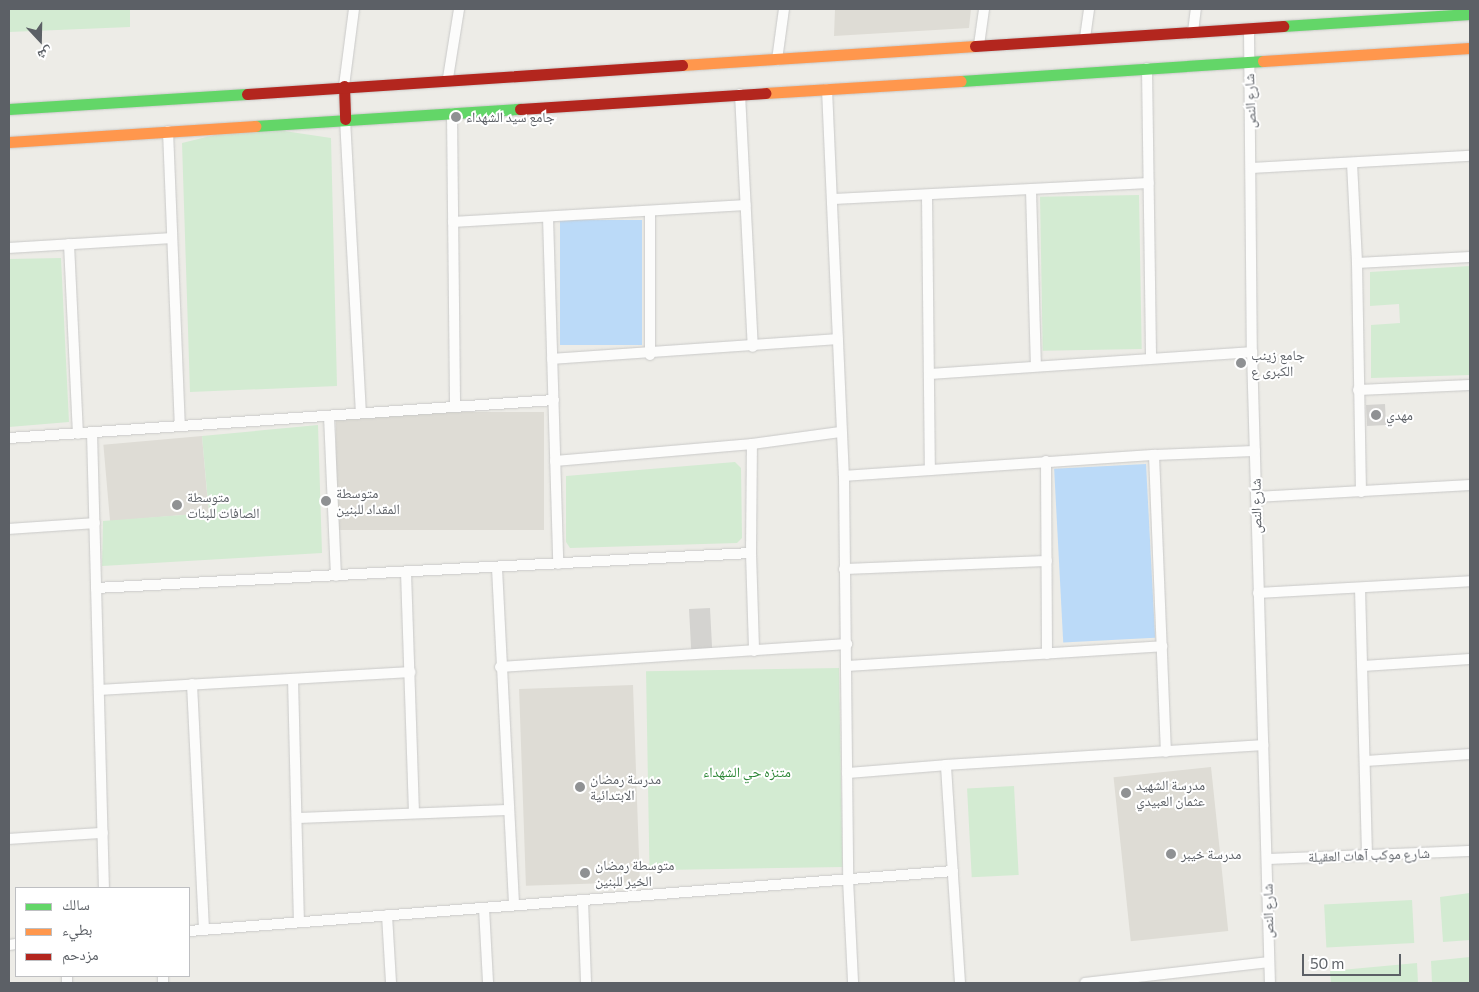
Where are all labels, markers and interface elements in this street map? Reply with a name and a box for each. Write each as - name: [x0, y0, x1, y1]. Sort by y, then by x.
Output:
- north arrow: [15, 15, 65, 65]
- text: ش: [36, 44, 56, 65]
- street label: شارع النص: [1241, 73, 1259, 129]
- place label: جامع سيد الشهداء: [466, 109, 555, 125]
- marker: جامع سيد الشهداء: [450, 111, 462, 123]
- place label: جامع زينب الكبرى ع: [1251, 347, 1305, 380]
- marker: جامع زينب الكبرى ع: [1235, 357, 1247, 369]
- place label: مهدي: [1386, 407, 1413, 423]
- marker: مهدي: [1370, 409, 1382, 421]
- street label: شارع النص: [1247, 478, 1265, 534]
- place label: متوسطة المقداد للبنين: [336, 485, 400, 518]
- place label: متوسطة الصافات للبنات: [187, 489, 260, 522]
- marker: متوسطة المقداد للبنين: [320, 495, 332, 507]
- marker: متوسطة الصافات للبنات: [171, 499, 183, 511]
- park label: متنزه حي الشهداء: [703, 764, 791, 780]
- place label: مدرسة رمضان الابتدائية: [590, 771, 661, 804]
- place label: مدرسة الشهيد عثمان العبيدي: [1136, 777, 1205, 810]
- marker: مدرسة رمضان الابتدائية: [574, 781, 586, 793]
- marker: مدرسة الشهيد عثمان العبيدي: [1120, 787, 1132, 799]
- street label: شارع موكب آهات العقيلة: [1308, 844, 1430, 866]
- place label: مدرسة خيبر: [1181, 846, 1241, 862]
- marker: مدرسة خيبر: [1165, 848, 1177, 860]
- place label: متوسطة رمضان الخير للبنين: [595, 857, 674, 890]
- marker: متوسطة رمضان الخير للبنين: [579, 867, 591, 879]
- street label: شارع النص: [1259, 883, 1277, 939]
- legend: [15, 887, 190, 977]
- text: سالك: [62, 895, 90, 913]
- text: بطيء: [62, 920, 92, 938]
- scale bar: [1304, 944, 1403, 976]
- text: مزدحم: [62, 945, 99, 963]
- text: 50 m: [1310, 954, 1344, 972]

